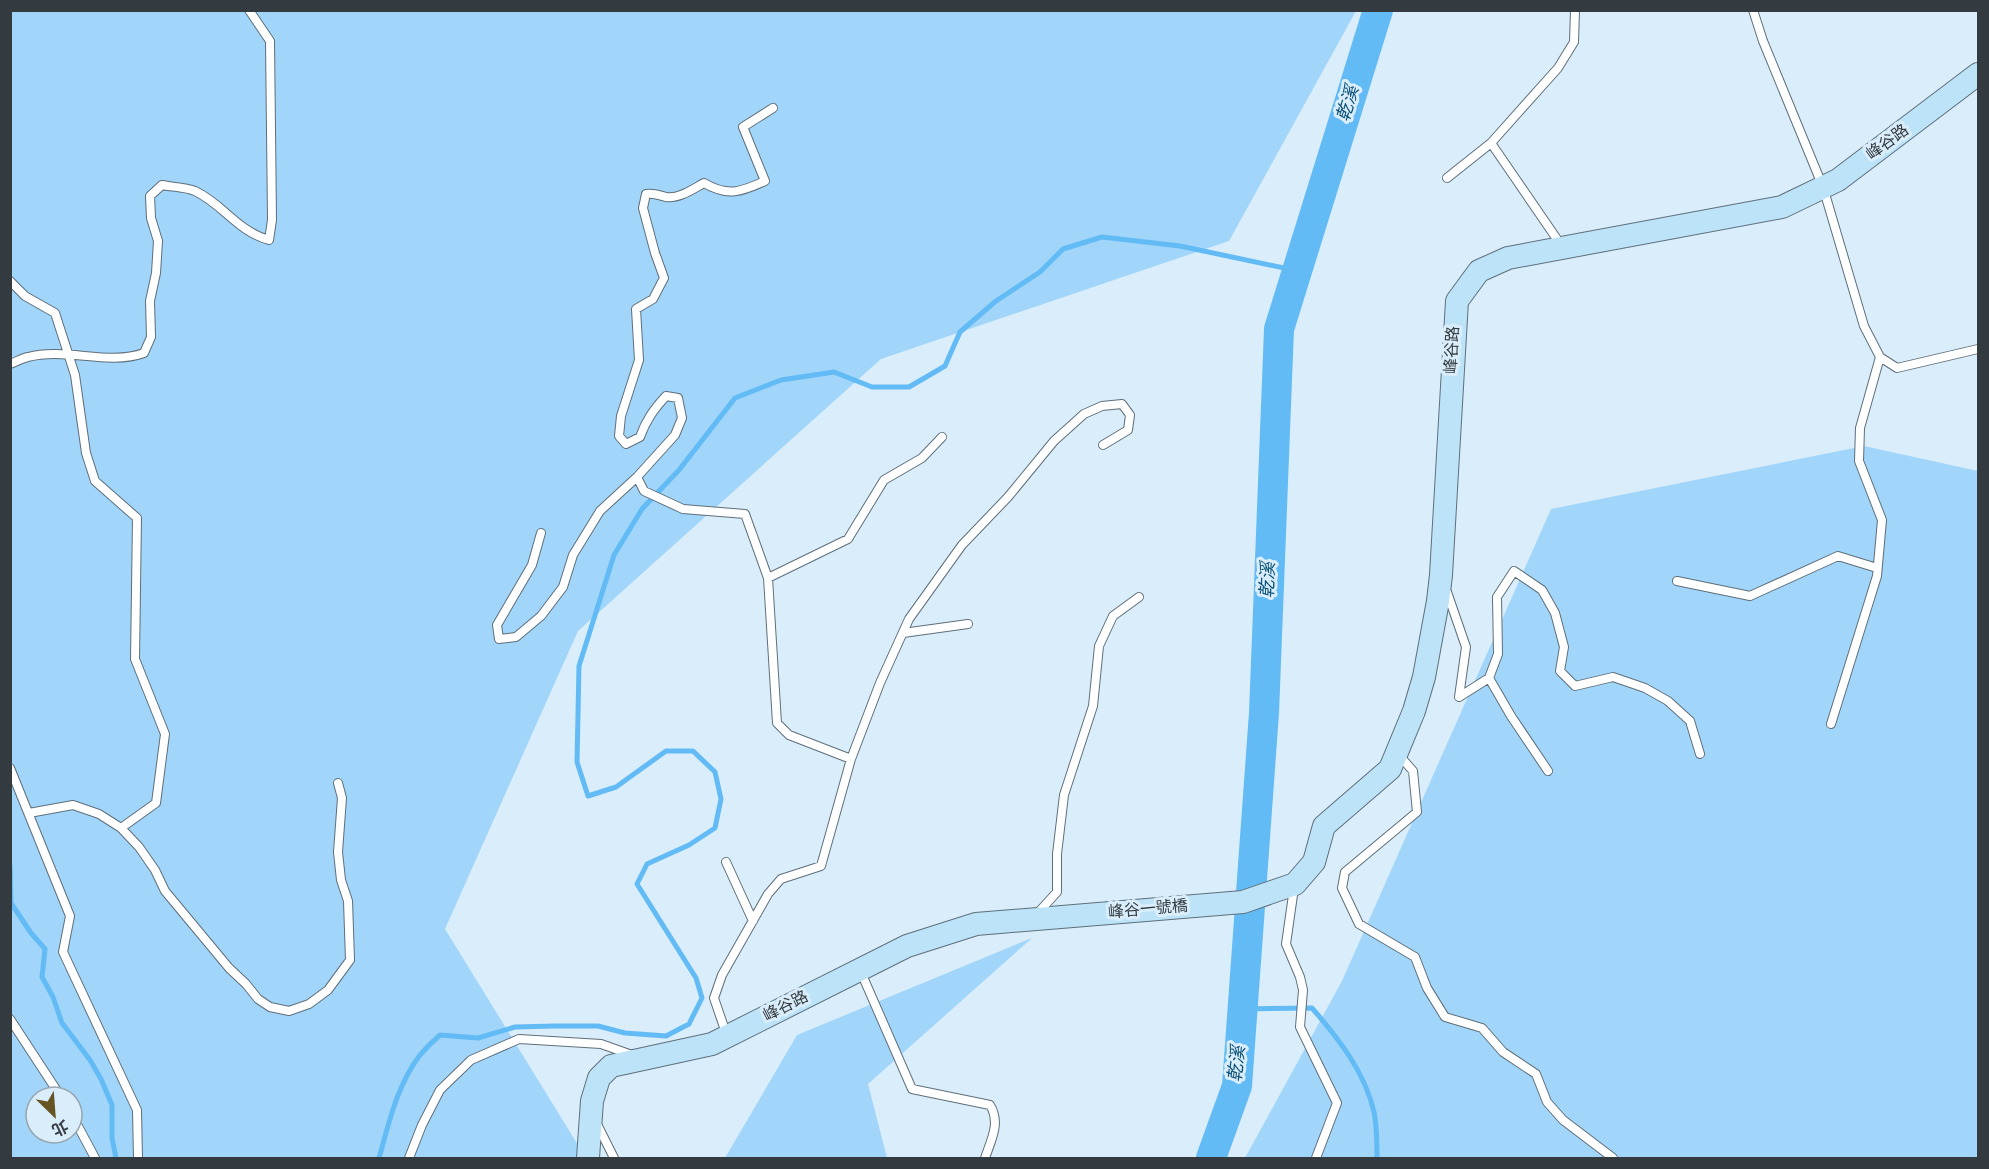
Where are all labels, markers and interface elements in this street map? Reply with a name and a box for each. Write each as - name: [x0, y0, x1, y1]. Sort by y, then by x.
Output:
- water label: 乾溪: [1333, 81, 1366, 125]
- street label: 峰谷路: [1863, 121, 1913, 165]
- street label: 峰谷路: [1442, 326, 1464, 374]
- water label: 乾溪: [1257, 559, 1281, 598]
- street label: 峰谷一號橋: [1107, 897, 1189, 923]
- street label: 峰谷路: [760, 987, 812, 1027]
- water label: 乾溪: [1225, 1042, 1252, 1083]
- north arrow: [24, 1085, 84, 1145]
- text: 北: [48, 1114, 71, 1139]

